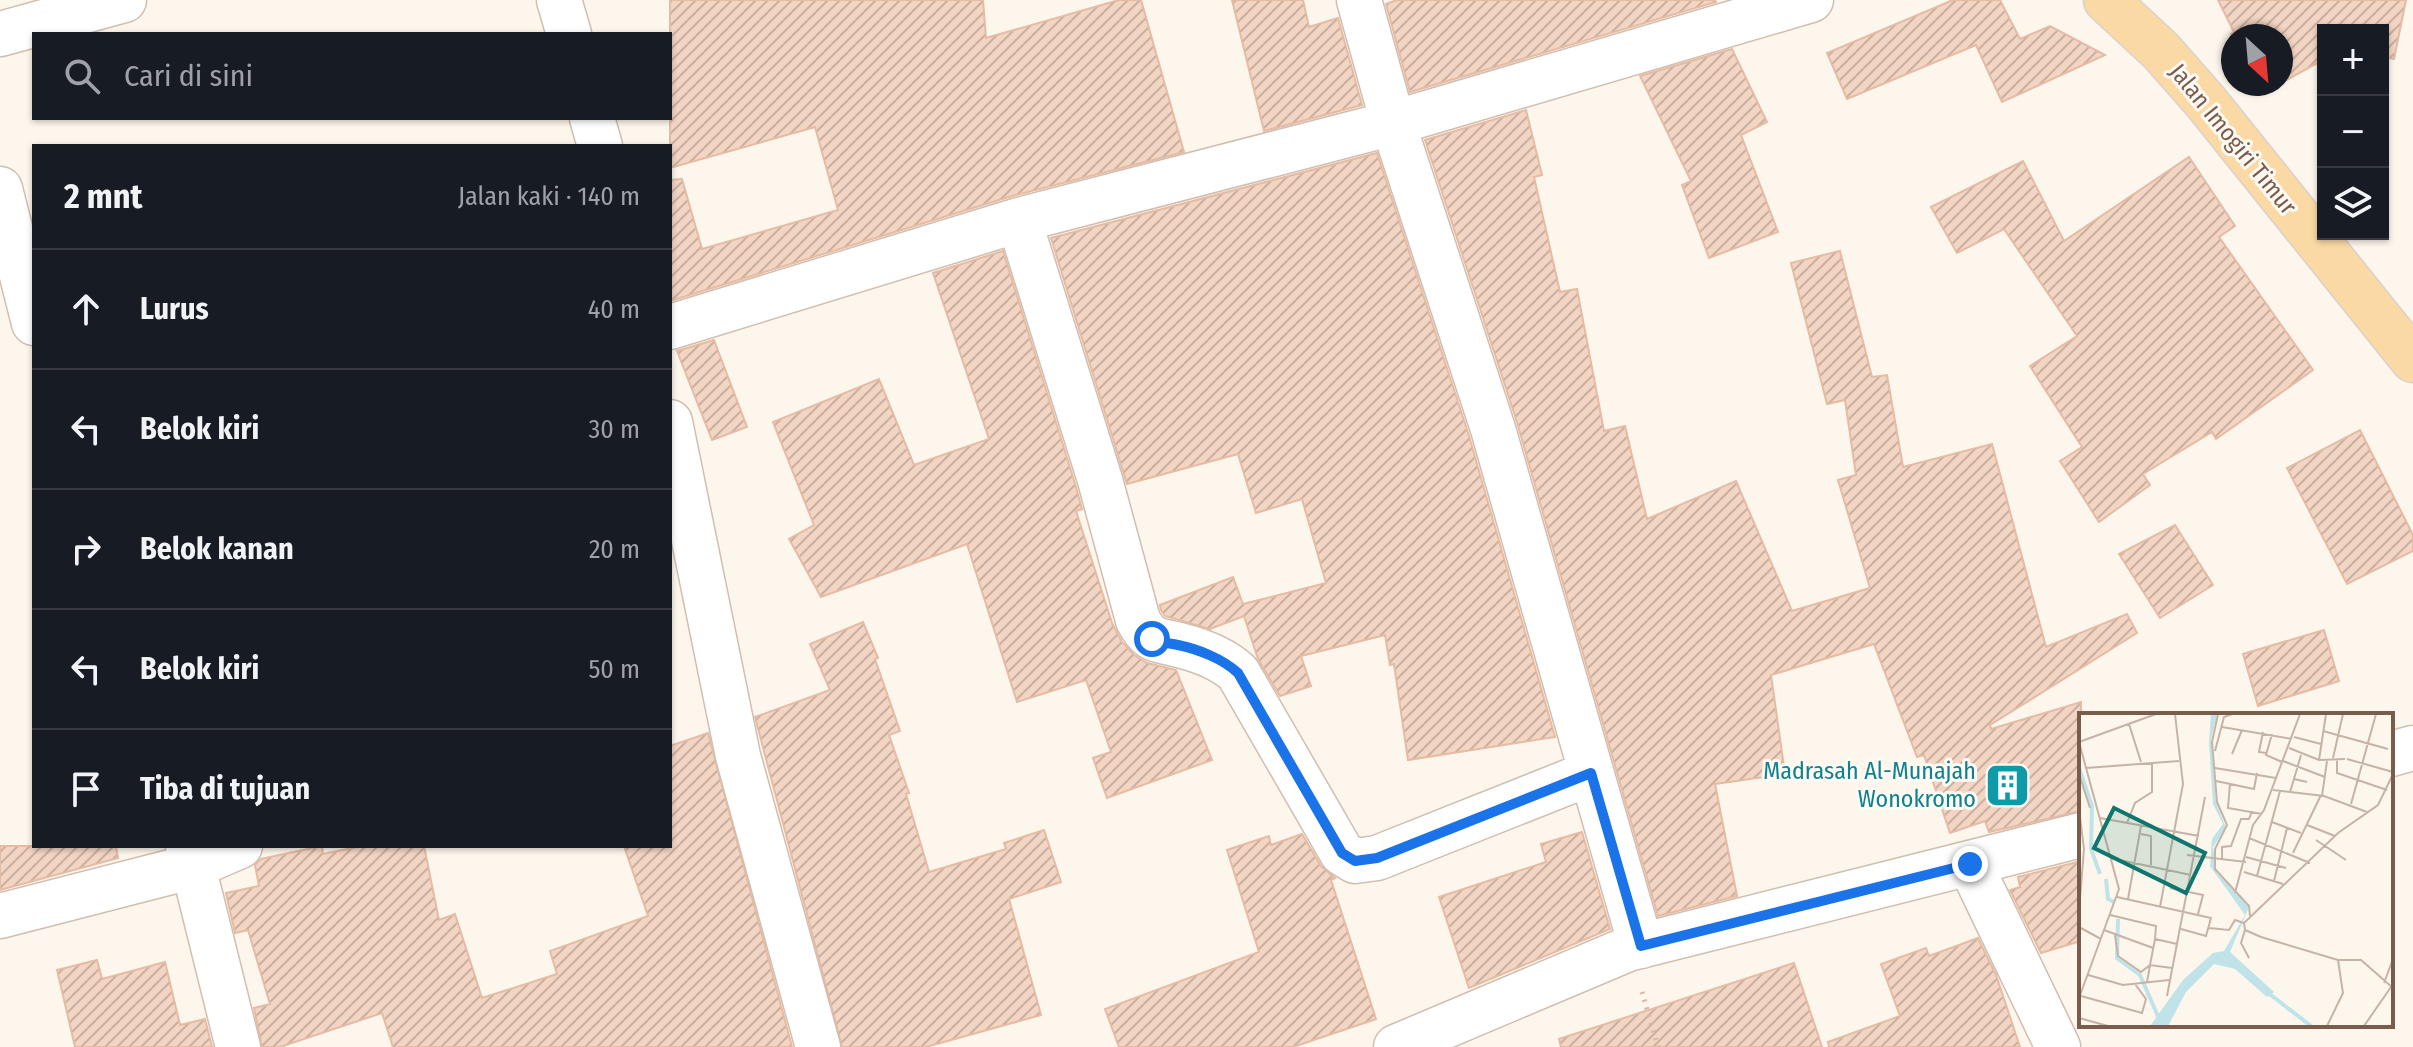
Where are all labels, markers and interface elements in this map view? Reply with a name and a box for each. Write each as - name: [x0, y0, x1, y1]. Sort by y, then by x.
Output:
- north arrow: [2221, 24, 2293, 96]
- map controls: [2317, 24, 2389, 240]
- button: +: [2317, 24, 2389, 96]
- search box: [32, 32, 672, 120]
- icon: search: [60, 54, 104, 98]
- text: Cari di sini: [124, 58, 253, 94]
- street label: Jalan Imogiri Timur: [2164, 58, 2303, 220]
- button: −: [2317, 96, 2389, 168]
- button: layers: [2317, 168, 2389, 240]
- text: 2 mnt: [64, 176, 143, 217]
- text: Jalan kaki · 140 m: [458, 181, 640, 212]
- icon: ahead: [64, 287, 108, 331]
- text: Lurus: [140, 291, 209, 327]
- text: 40 m: [588, 294, 640, 325]
- icon: left: [64, 407, 108, 451]
- text: Belok kiri: [140, 411, 259, 447]
- text: 30 m: [589, 414, 640, 445]
- icon: right: [64, 527, 108, 571]
- text: Belok kanan: [140, 531, 294, 567]
- text: 20 m: [589, 534, 640, 565]
- route start: [1134, 621, 1170, 657]
- icon: left: [64, 647, 108, 691]
- text: Belok kiri: [140, 651, 259, 687]
- text: 50 m: [588, 654, 640, 685]
- inset map: [2079, 713, 2393, 1027]
- place label: Madrasah Al-Munajah Wonokromo: [1763, 757, 1976, 813]
- building icon: Madrasah Al-Munajah Wonokromo: [1983, 761, 2031, 809]
- icon: arrive: [64, 767, 108, 811]
- text: Tiba di tujuan: [140, 771, 310, 807]
- route end: [1952, 846, 1988, 882]

